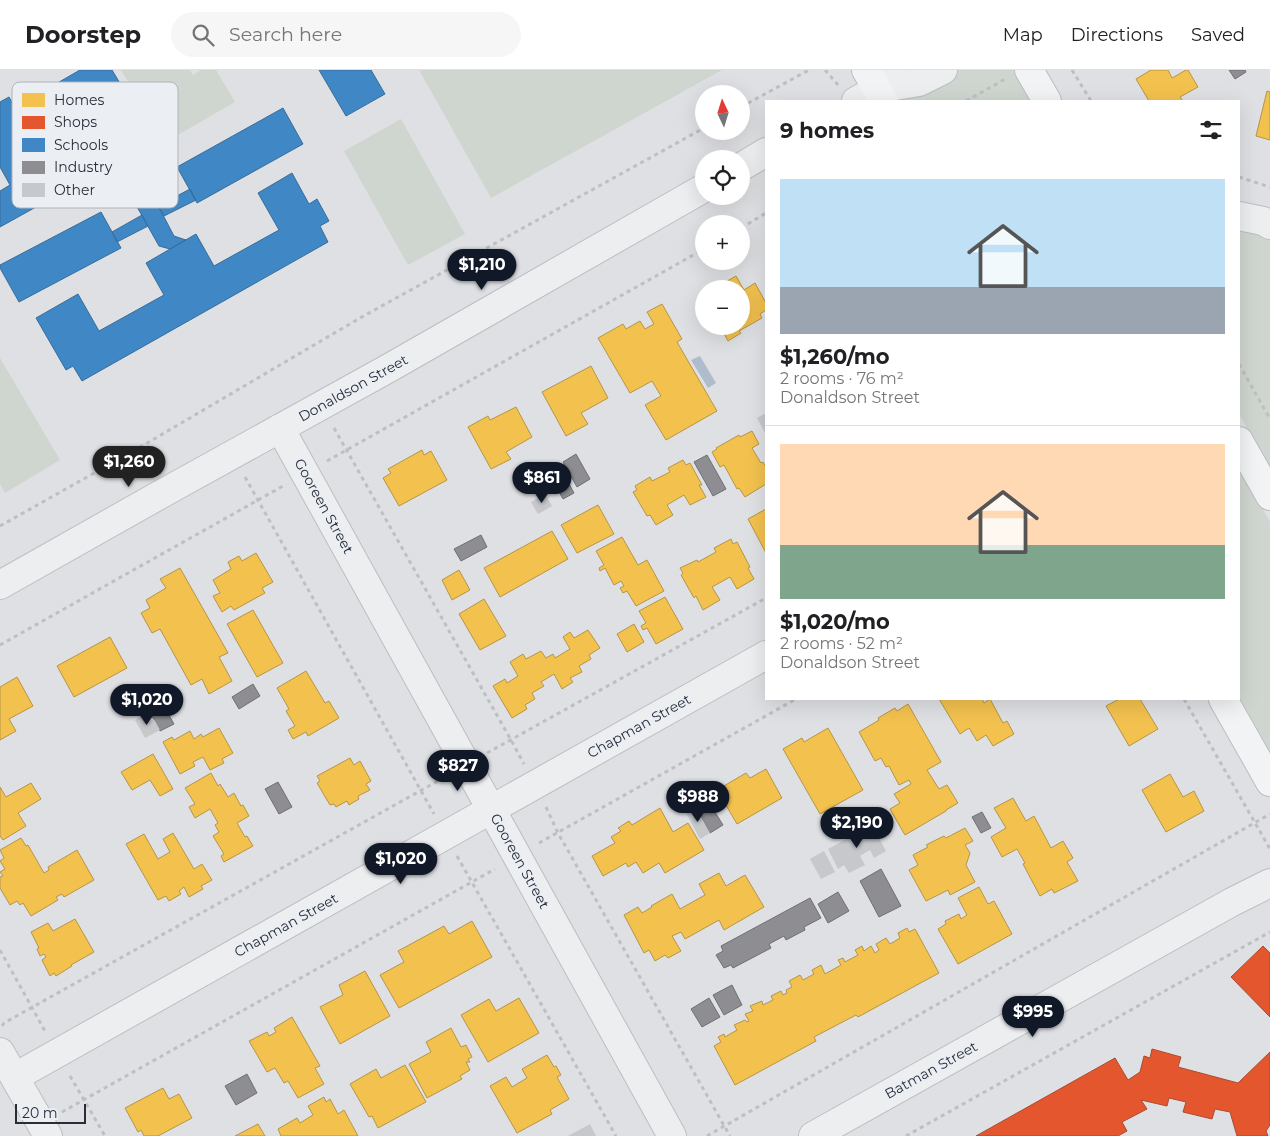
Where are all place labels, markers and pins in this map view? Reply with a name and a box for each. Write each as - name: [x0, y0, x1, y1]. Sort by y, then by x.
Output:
- pin: $1,210: [441, 248, 523, 291]
- pin: $1,260: [88, 446, 170, 488]
- pin: $861: [512, 462, 572, 504]
- pin: $1,020: [106, 684, 188, 726]
- pin: $827: [428, 750, 488, 792]
- pin: $988: [668, 780, 728, 823]
- pin: $2,190: [816, 806, 898, 849]
- pin: $1,020: [360, 842, 442, 885]
- pin: $995: [1003, 996, 1063, 1038]

